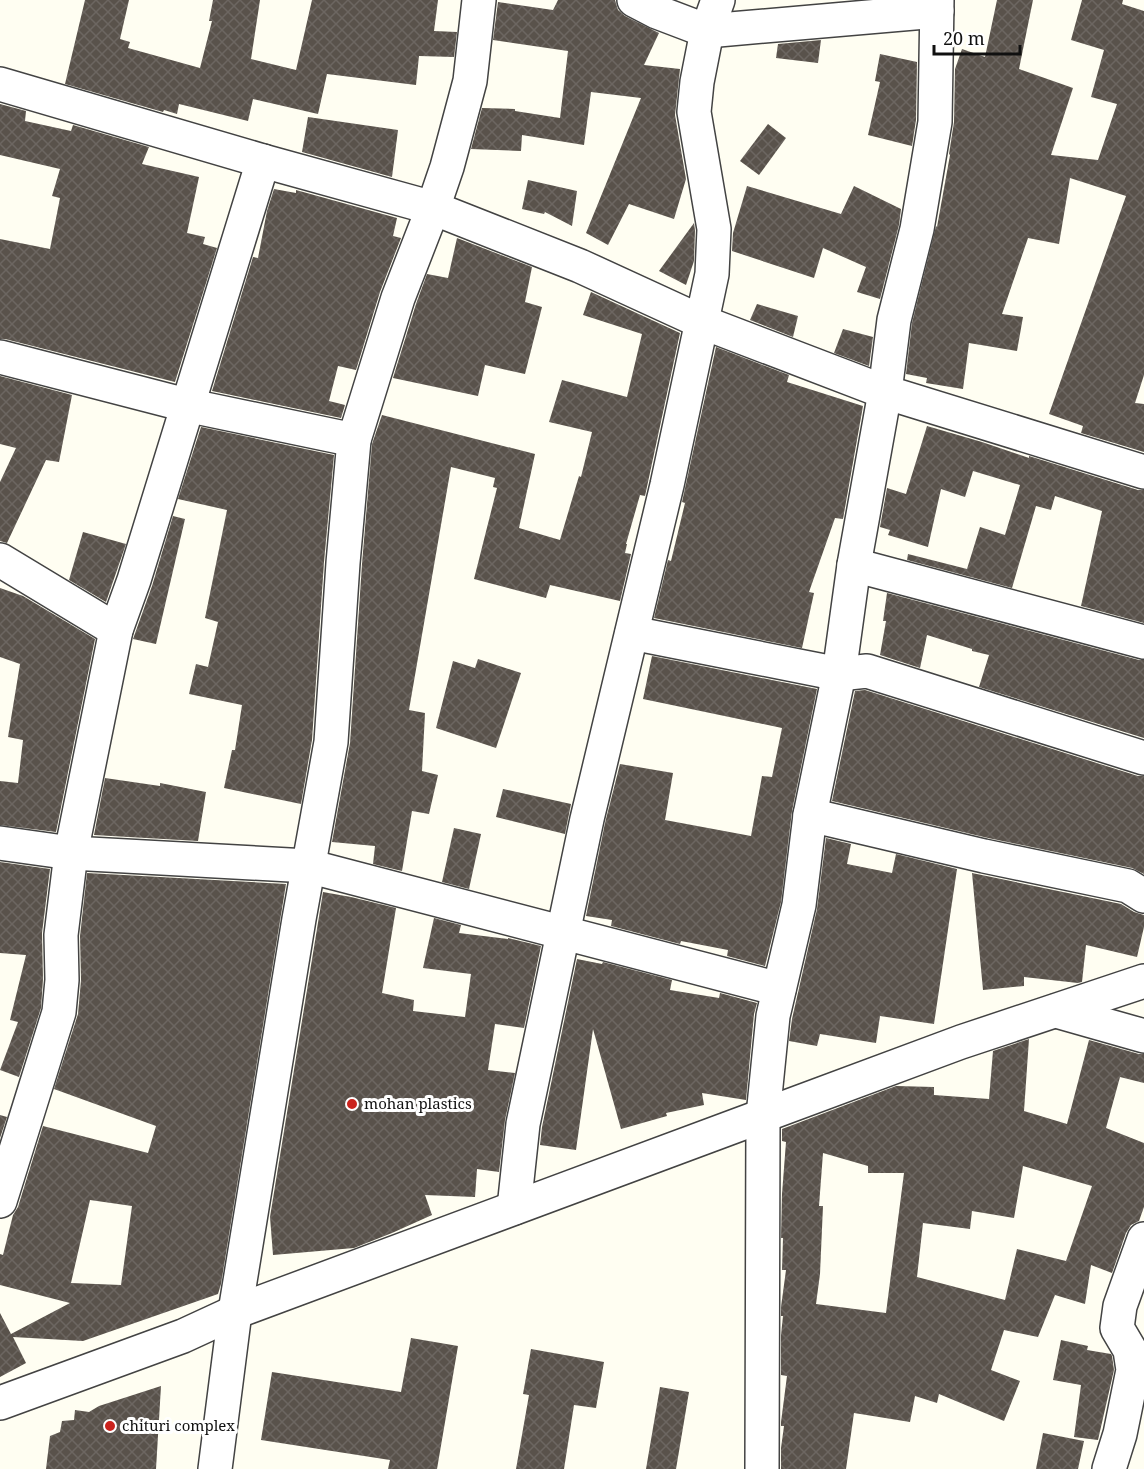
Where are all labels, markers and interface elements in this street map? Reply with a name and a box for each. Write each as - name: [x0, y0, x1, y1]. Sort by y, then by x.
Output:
- scale bar: [934, 18, 1020, 56]
- text: 20 m: [943, 26, 985, 50]
- place label: mohan plastics: [364, 1093, 472, 1113]
- marker: mohan plastics: [345, 1097, 359, 1111]
- place label: chituri complex: [122, 1415, 235, 1435]
- marker: chituri complex: [103, 1419, 117, 1433]

